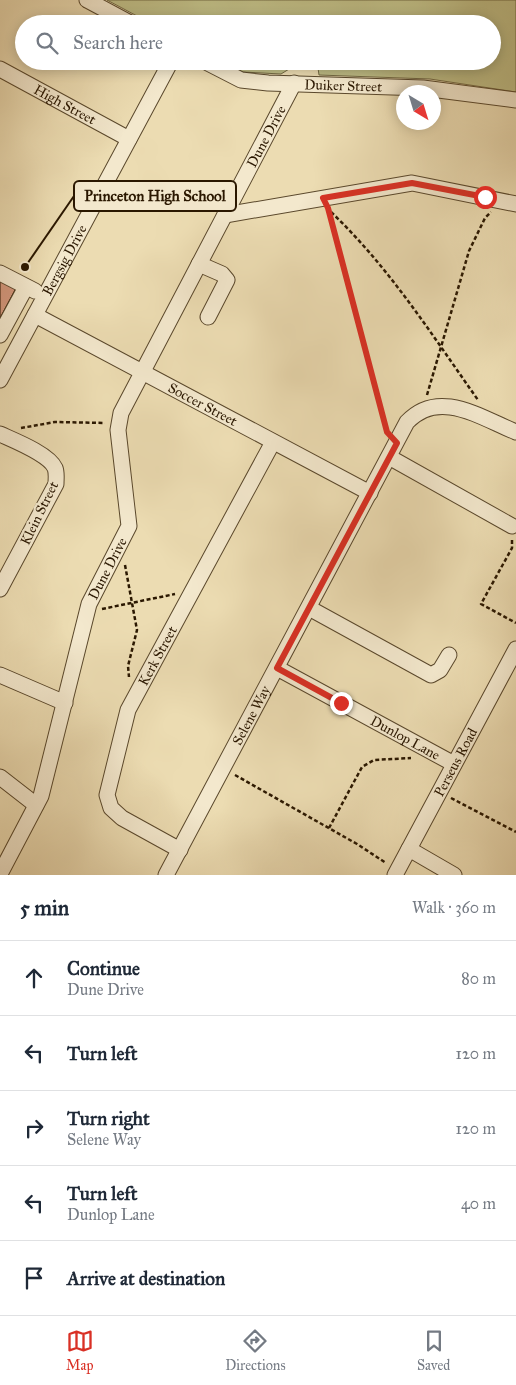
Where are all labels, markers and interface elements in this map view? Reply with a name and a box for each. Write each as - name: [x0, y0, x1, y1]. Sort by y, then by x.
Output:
- search box: [15, 15, 501, 70]
- icon: search: [33, 29, 61, 57]
- text: Search here: [73, 31, 163, 54]
- street label: Duiker Street: [304, 76, 382, 96]
- street label: High Street: [31, 81, 99, 128]
- north arrow: [396, 85, 441, 130]
- street label: Dune Drive: [243, 103, 290, 170]
- callout: Princeton High School: [74, 181, 236, 211]
- route start: [474, 186, 497, 209]
- text: Princeton High School: [84, 187, 227, 206]
- street label: Bergsig Drive: [39, 222, 91, 299]
- street label: Soccer Street: [165, 379, 240, 430]
- street label: Klein Street: [17, 479, 62, 548]
- street label: Dune Drive: [85, 535, 131, 603]
- street label: Kerk Street: [135, 623, 181, 689]
- street label: Selene Way: [229, 682, 274, 748]
- route end: [330, 692, 353, 715]
- street label: Dunlop Lane: [367, 712, 443, 764]
- street label: Perseus Road: [431, 725, 481, 800]
- text: 5 min: [20, 895, 69, 921]
- text: Walk · 360 m: [412, 898, 496, 917]
- text: Continue: [67, 957, 140, 980]
- icon: ahead: [20, 964, 48, 992]
- text: 80 m: [461, 969, 496, 988]
- text: Dune Drive: [67, 980, 144, 999]
- icon: left: [20, 1039, 48, 1067]
- text: Turn left: [67, 1042, 137, 1065]
- text: 120 m: [456, 1044, 496, 1063]
- text: Turn right: [67, 1107, 150, 1130]
- icon: right: [20, 1114, 48, 1142]
- text: 120 m: [456, 1119, 496, 1138]
- text: Selene Way: [67, 1130, 141, 1149]
- text: Turn left: [67, 1182, 137, 1205]
- icon: left: [20, 1189, 48, 1217]
- text: 40 m: [461, 1194, 496, 1213]
- text: Dunlop Lane: [67, 1205, 155, 1224]
- icon: arrive: [20, 1264, 48, 1292]
- text: Arrive at destination: [67, 1267, 225, 1290]
- tab: Map: [66, 1327, 94, 1374]
- tab: Directions: [225, 1327, 286, 1374]
- tab: Saved: [417, 1327, 450, 1374]

